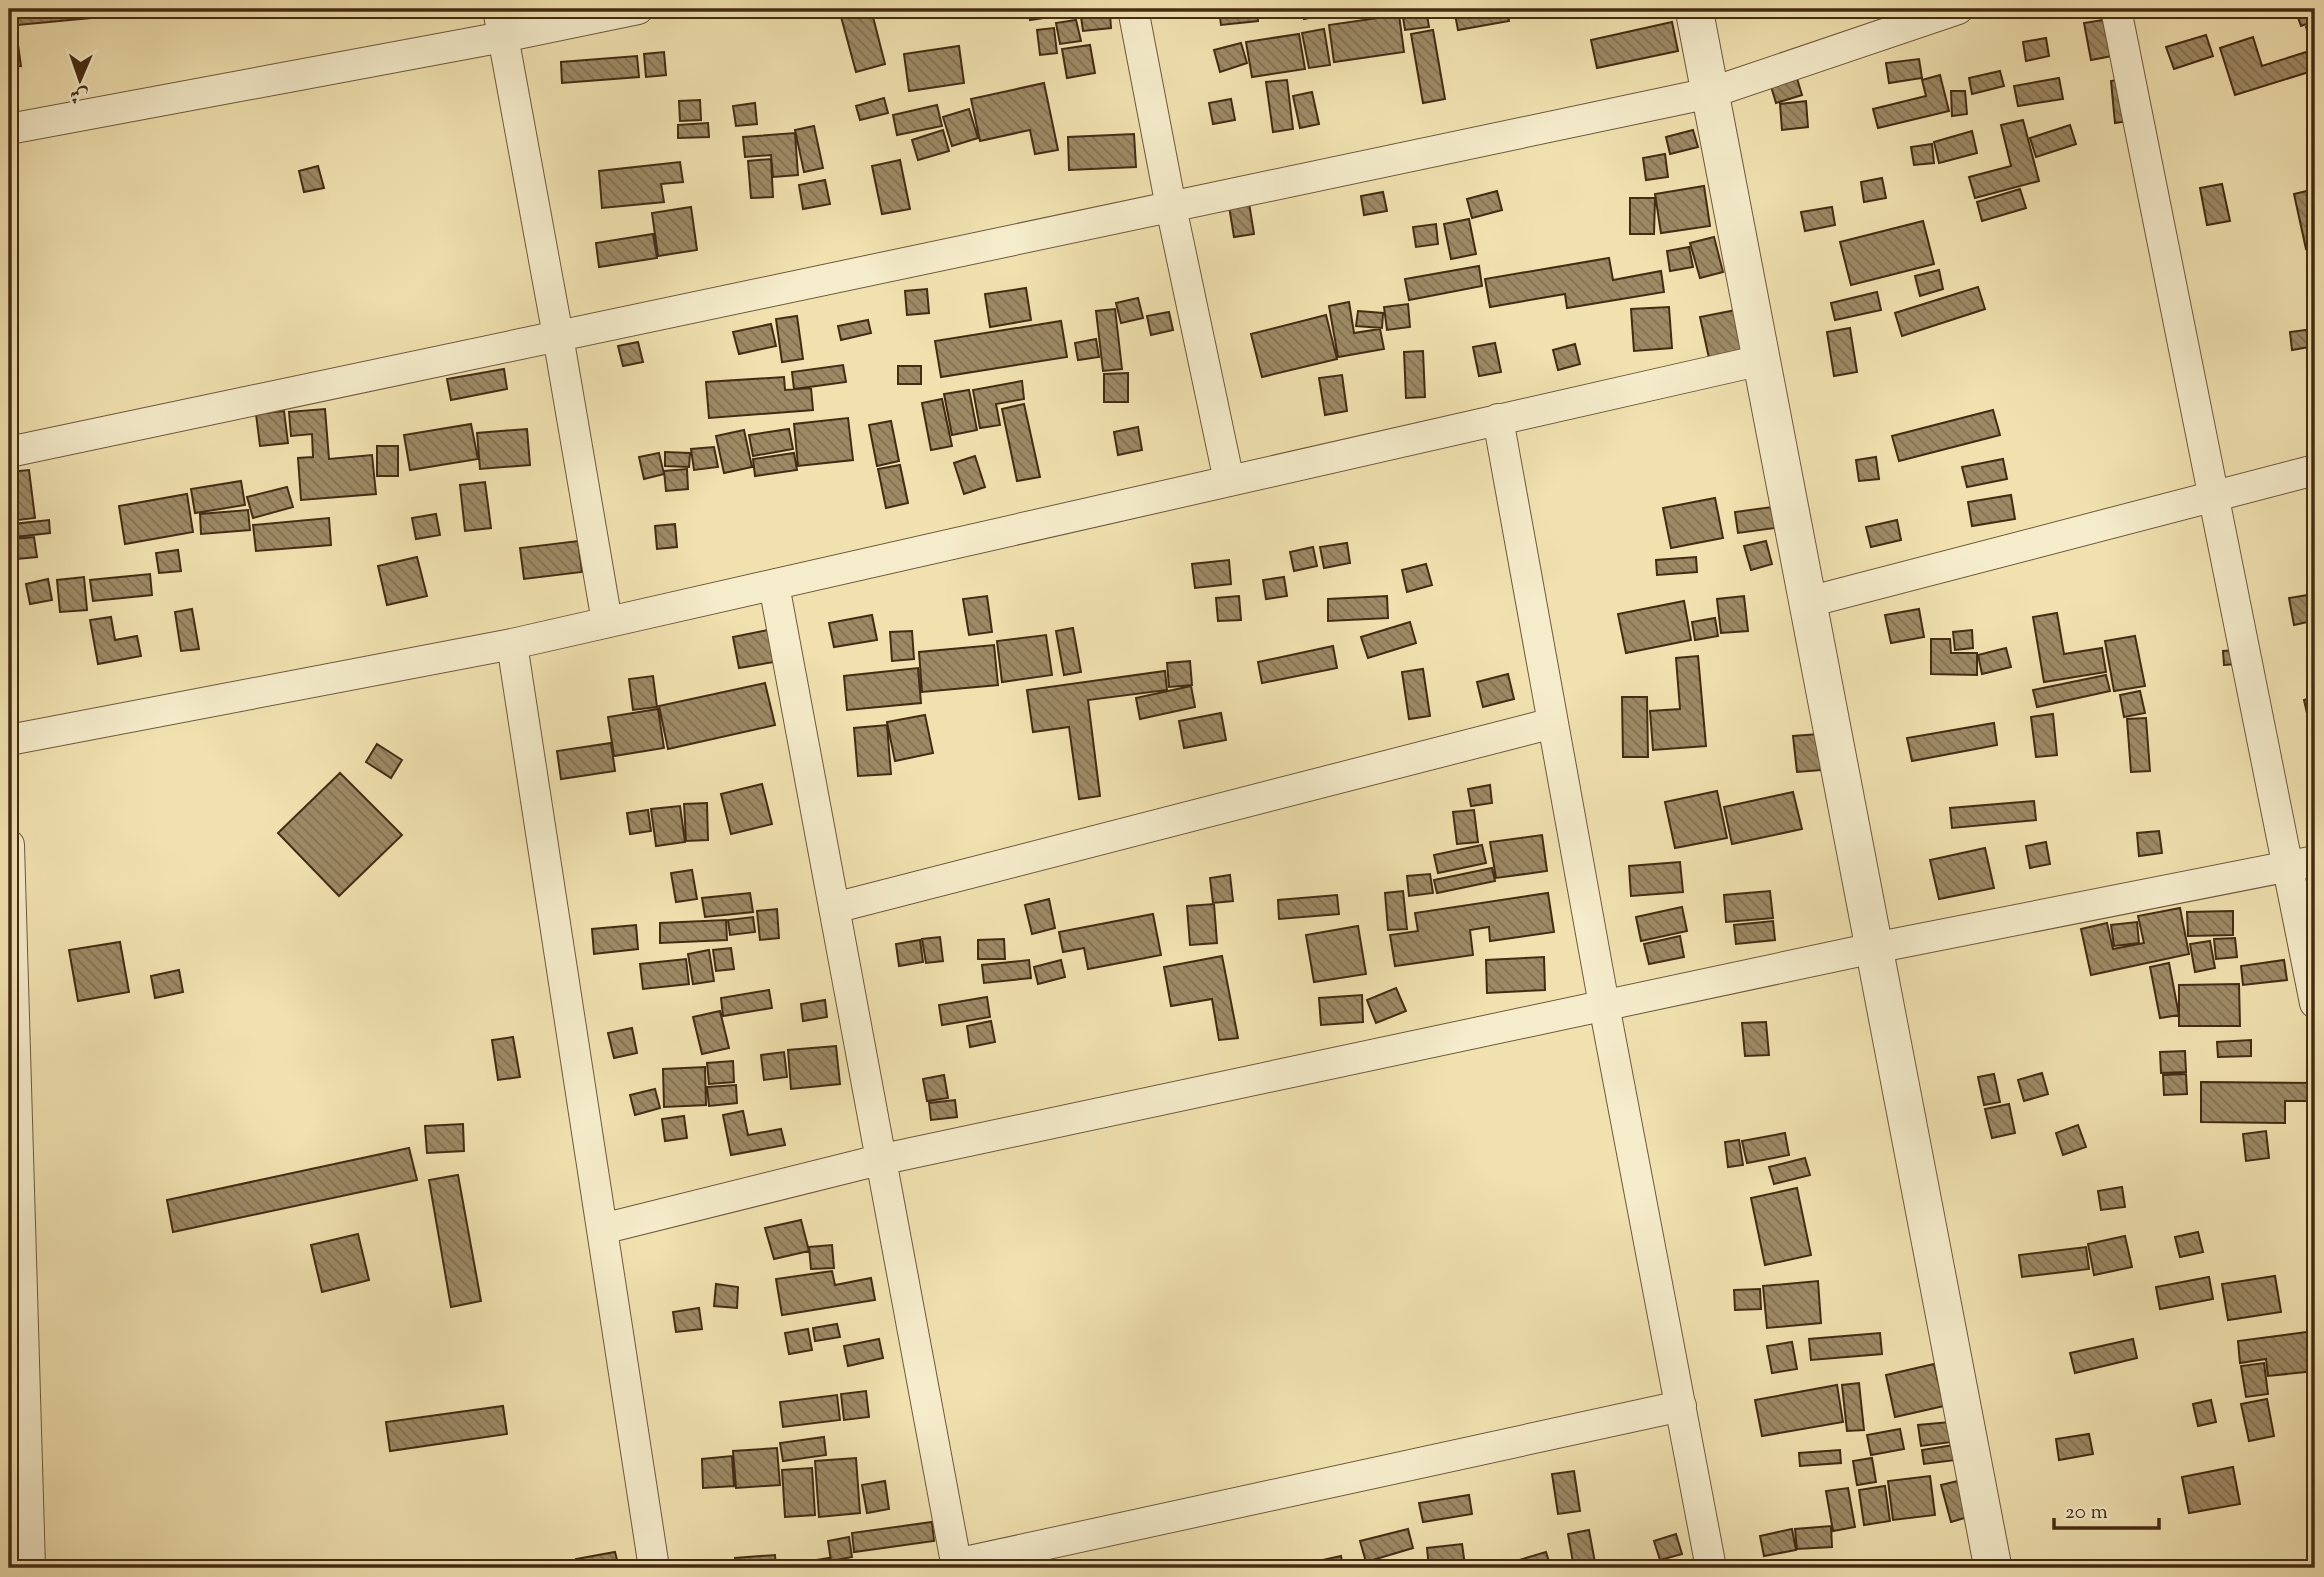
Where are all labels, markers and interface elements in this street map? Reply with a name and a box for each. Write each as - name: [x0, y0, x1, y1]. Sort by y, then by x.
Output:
- north arrow: [46, 46, 116, 116]
- text: ش: [70, 81, 89, 108]
- scale bar: [2054, 1486, 2160, 1530]
- text: 20 m: [2065, 1498, 2108, 1528]

